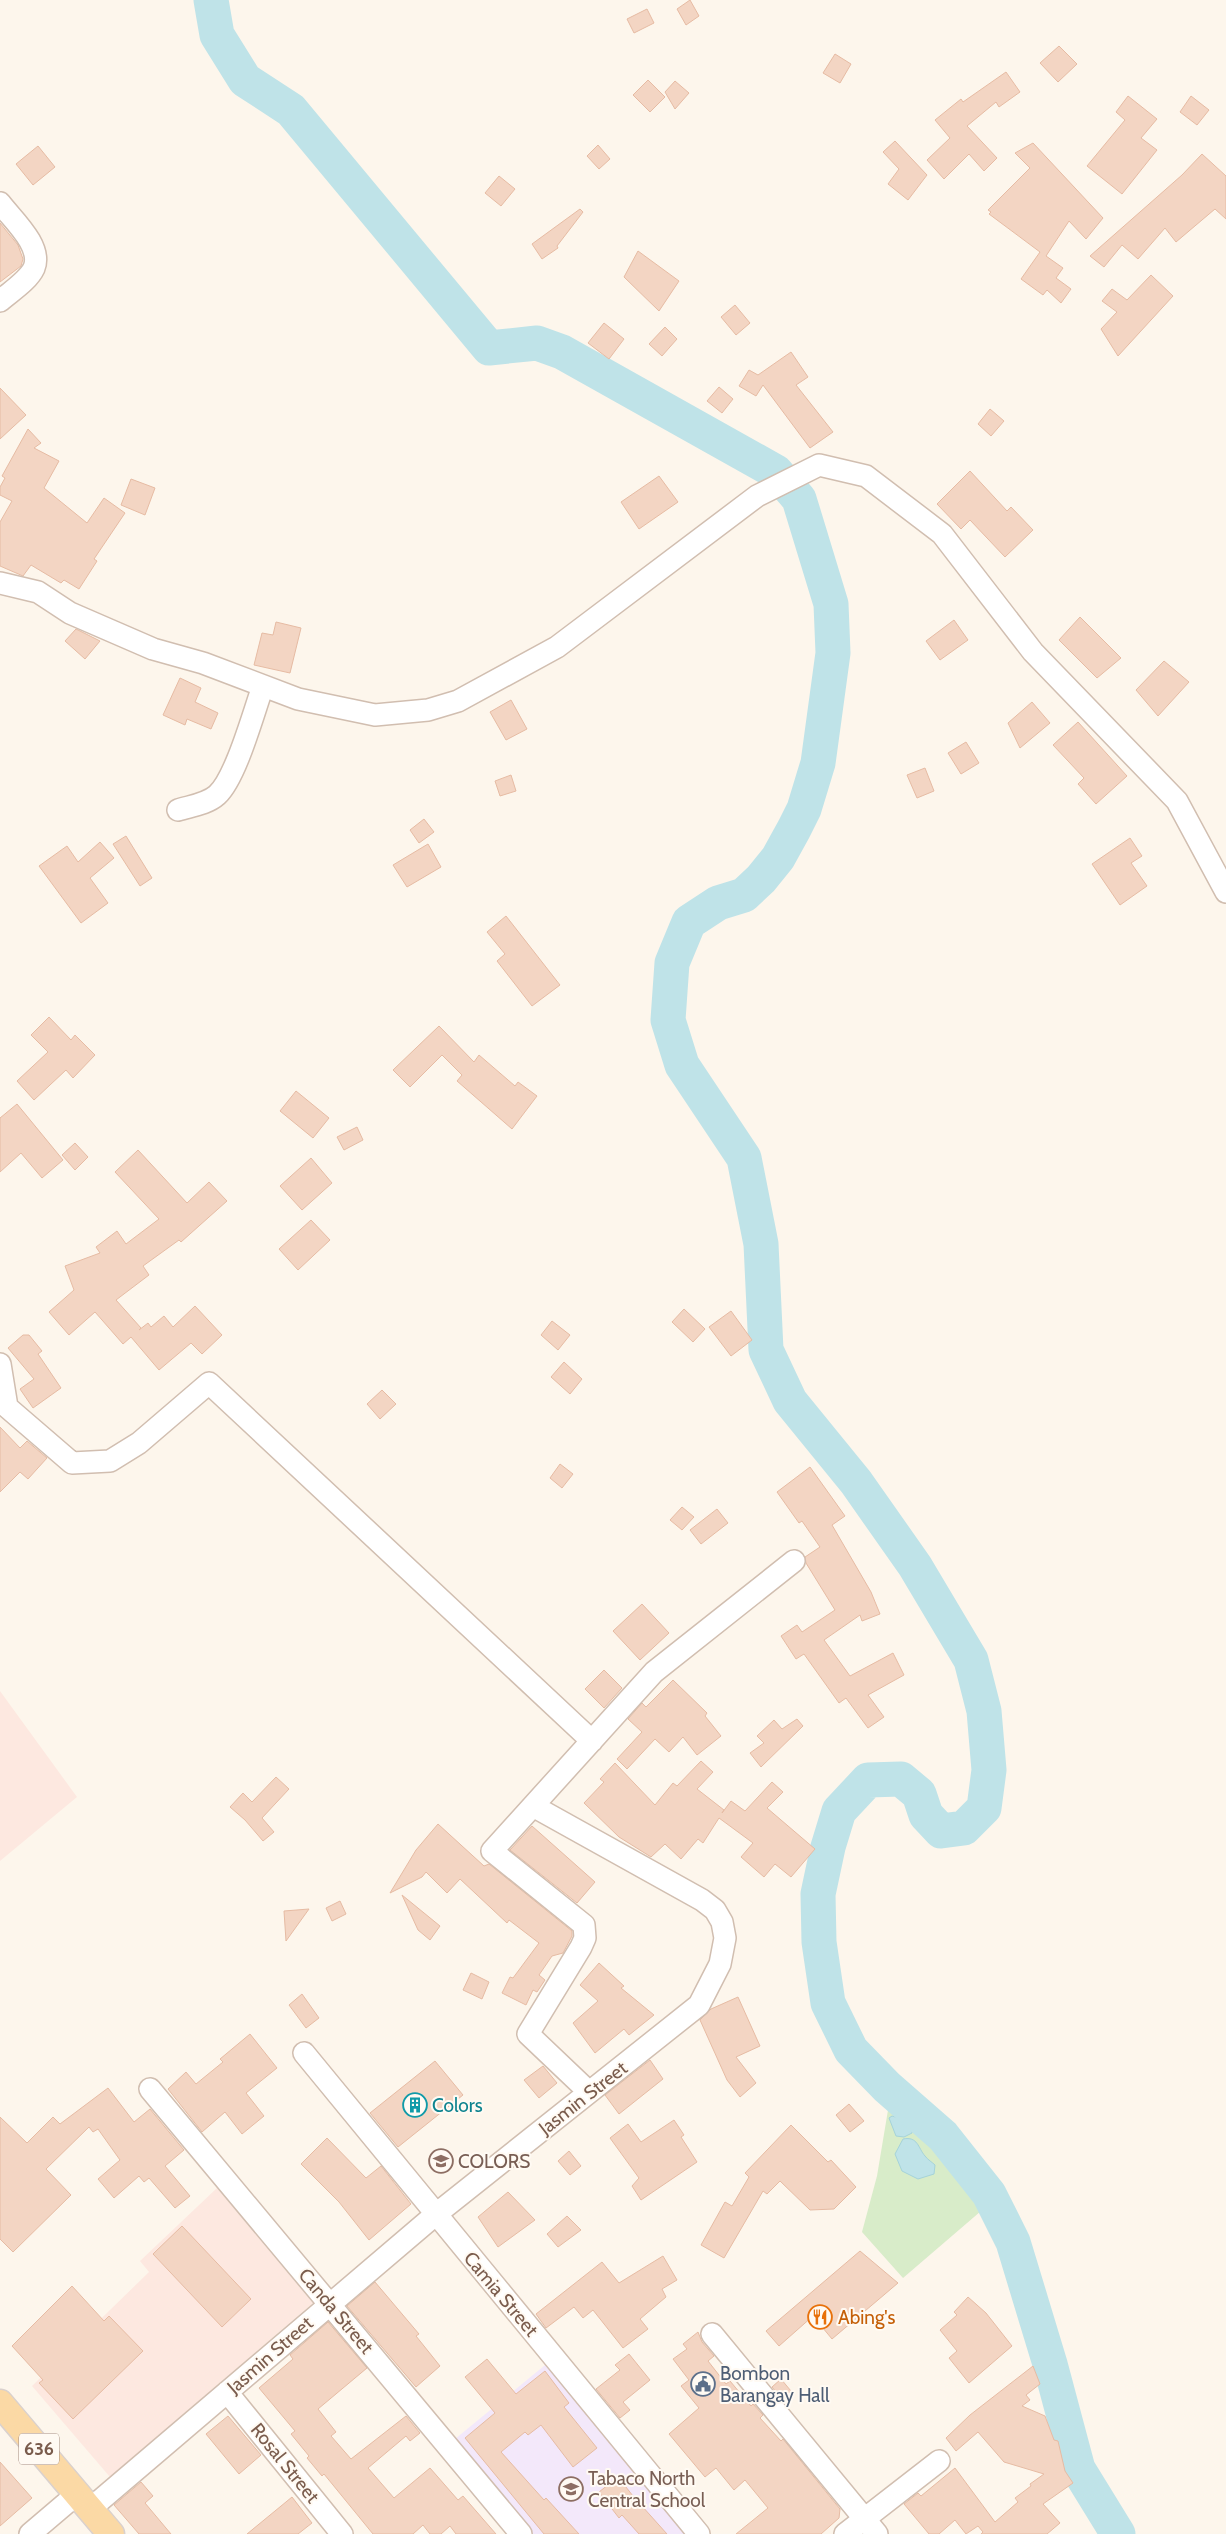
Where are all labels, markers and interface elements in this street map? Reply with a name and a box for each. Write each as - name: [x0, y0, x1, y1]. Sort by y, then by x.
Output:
- street label: Jasmin Street: [533, 2056, 632, 2140]
- building icon: Colors: [402, 2092, 428, 2118]
- place label: Colors: [432, 2094, 483, 2117]
- school or university icon: COLORS: [428, 2148, 454, 2174]
- place label: COLORS: [458, 2150, 530, 2173]
- street label: Camia Street: [459, 2247, 544, 2342]
- street label: Canda Street: [294, 2264, 379, 2359]
- restaurant icon: Abing's: [807, 2304, 833, 2330]
- place label: Abing's: [838, 2306, 895, 2329]
- street label: Jasmin Street: [222, 2311, 318, 2399]
- place label: Bombon Barangay Hall: [720, 2362, 830, 2407]
- public building icon: Bombon Barangay Hall: [690, 2371, 716, 2397]
- street label: Rosal Street: [246, 2418, 325, 2508]
- road number: 636: [19, 2434, 59, 2464]
- place label: Tabaco North Central School: [588, 2467, 706, 2512]
- school or university icon: Tabaco North Central School: [558, 2476, 584, 2502]

